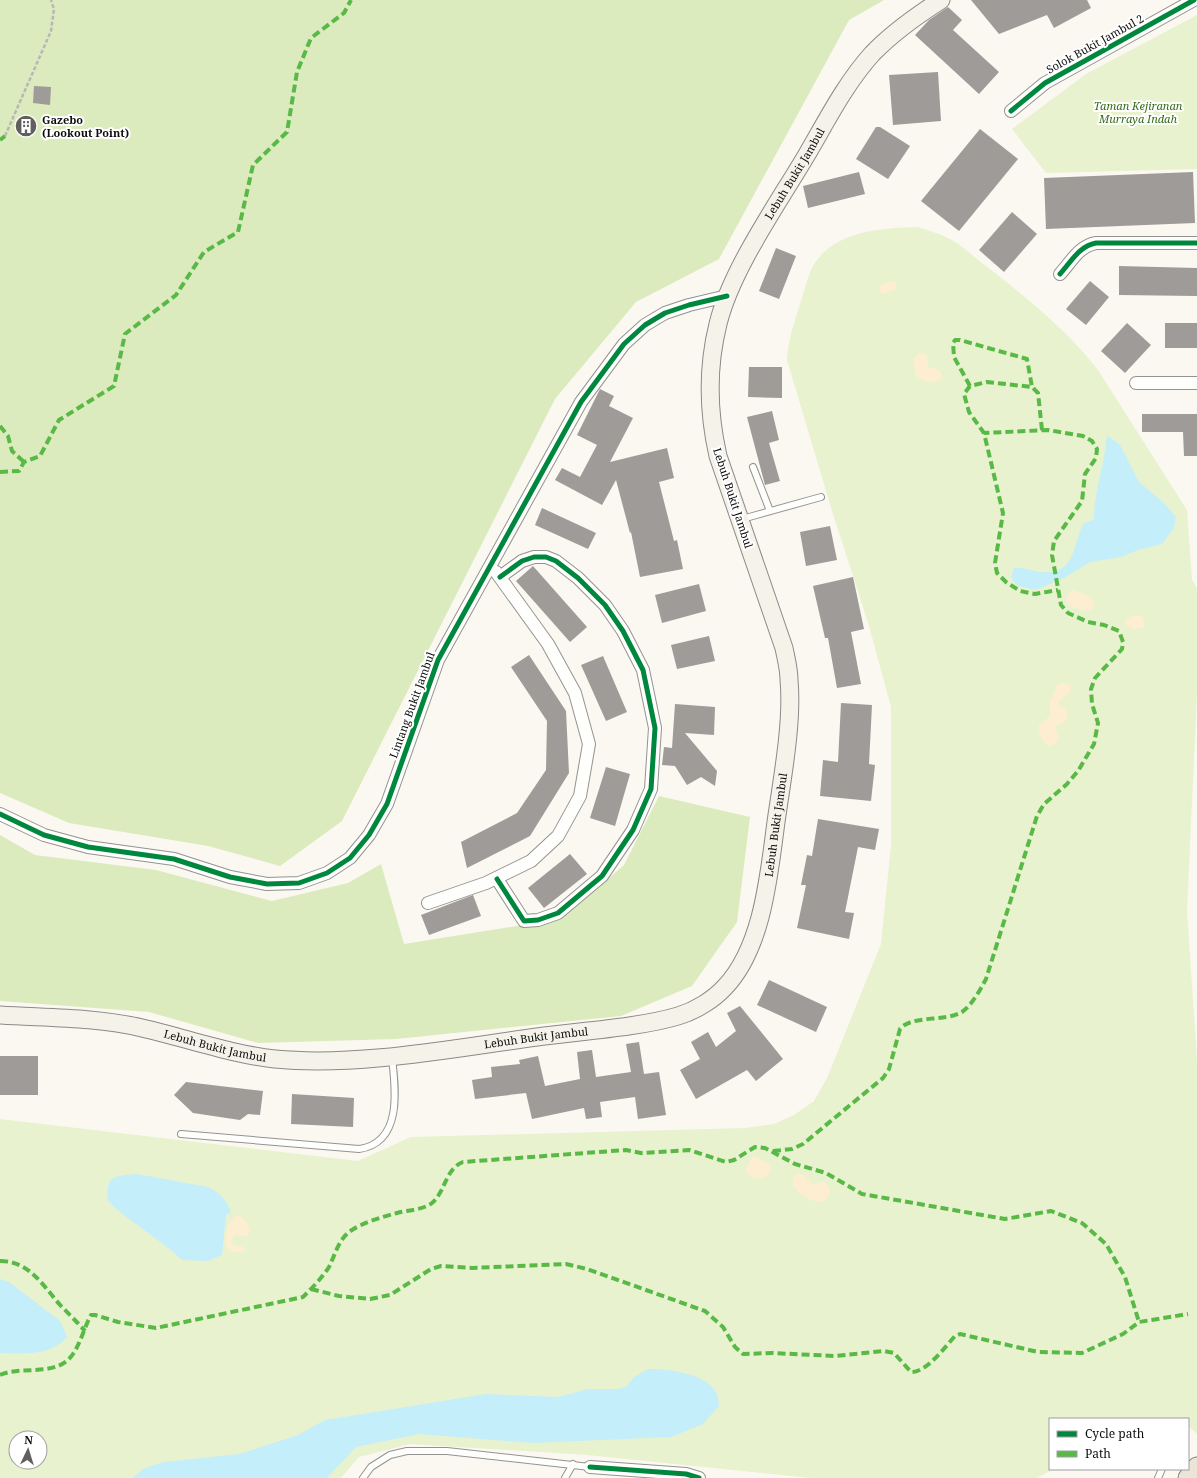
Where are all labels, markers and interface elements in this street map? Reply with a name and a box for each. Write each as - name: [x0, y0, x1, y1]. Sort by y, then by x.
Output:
- street label: Solok Bukit Jambul 2: [1043, 11, 1146, 77]
- park label: Taman Kejiranan Murraya Indah: [1094, 98, 1183, 126]
- place label: Gazebo (Lookout Point): [42, 112, 129, 140]
- building icon: Gazebo (Lookout Point): [13, 113, 39, 139]
- street label: Lebuh Bukit Jambul: [761, 124, 828, 222]
- street label: Lebuh Bukit Jambul: [710, 446, 757, 551]
- street label: Lintang Bukit Jambul: [385, 649, 438, 760]
- street label: Lebuh Bukit Jambul: [761, 771, 790, 878]
- street label: Lebuh Bukit Jambul: [483, 1023, 589, 1052]
- street label: Lebuh Bukit Jambul: [162, 1026, 268, 1065]
- legend: [1049, 1418, 1189, 1470]
- text: Cycle path: [1085, 1425, 1145, 1442]
- north arrow: [8, 1430, 48, 1470]
- text: N: [24, 1432, 34, 1447]
- text: Path: [1085, 1445, 1111, 1462]

